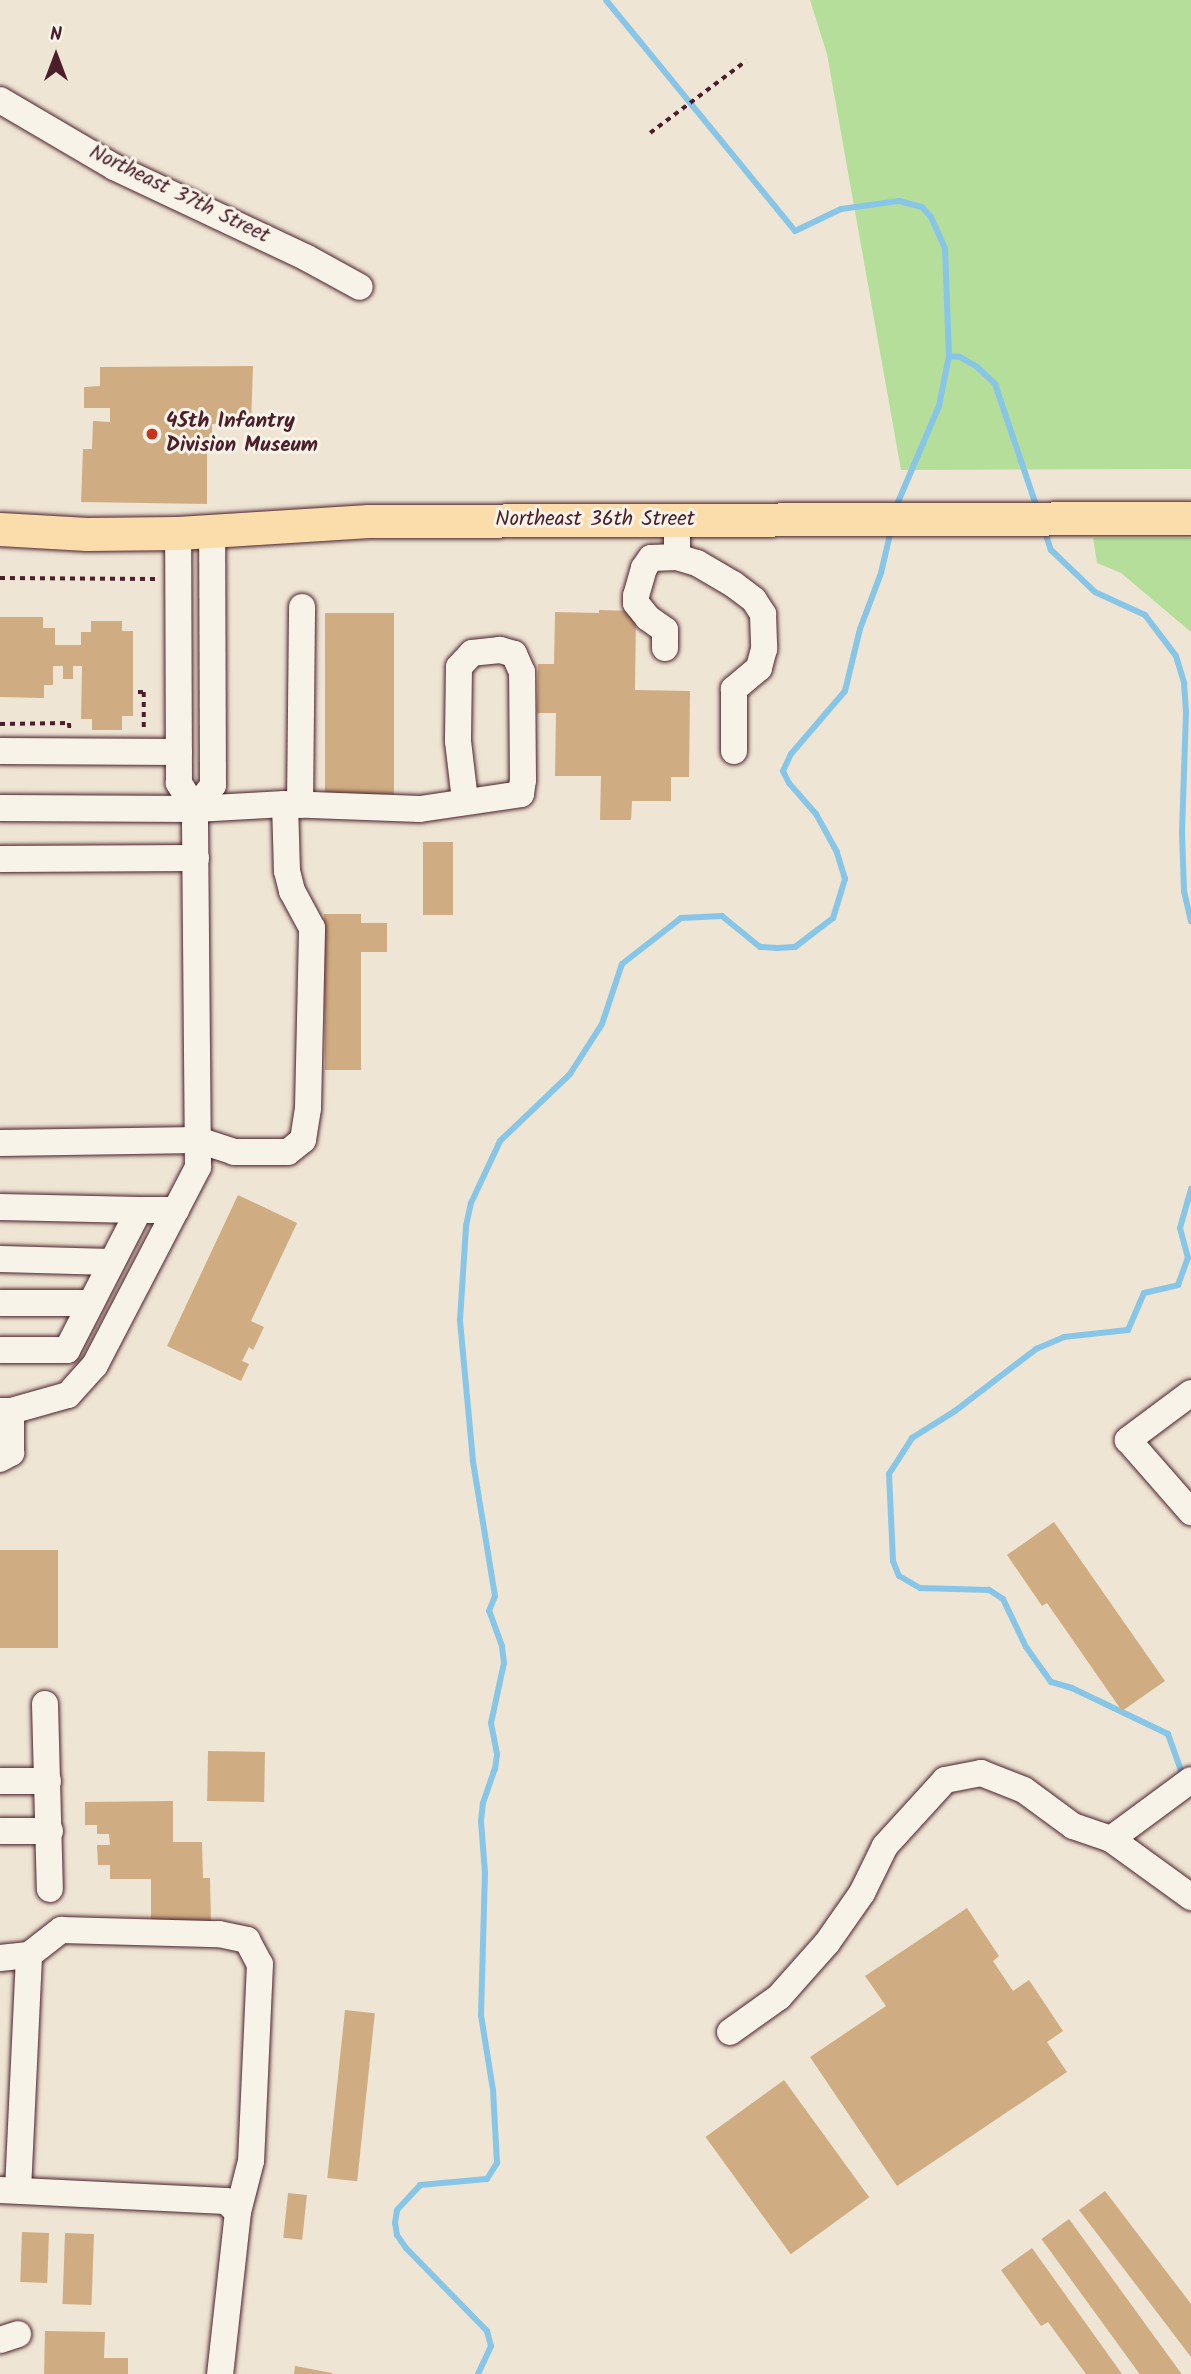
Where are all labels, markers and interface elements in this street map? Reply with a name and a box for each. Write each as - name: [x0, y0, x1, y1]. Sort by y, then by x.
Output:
- text: N: [50, 20, 62, 50]
- north arrow: [21, 21, 91, 91]
- street label: Northeast 37th Street: [85, 140, 273, 250]
- place label: 45th Infantry Division Museum: [166, 409, 318, 459]
- marker: 45th Infantry Division Museum: [144, 426, 160, 442]
- street label: Northeast 36th Street: [495, 507, 695, 533]

